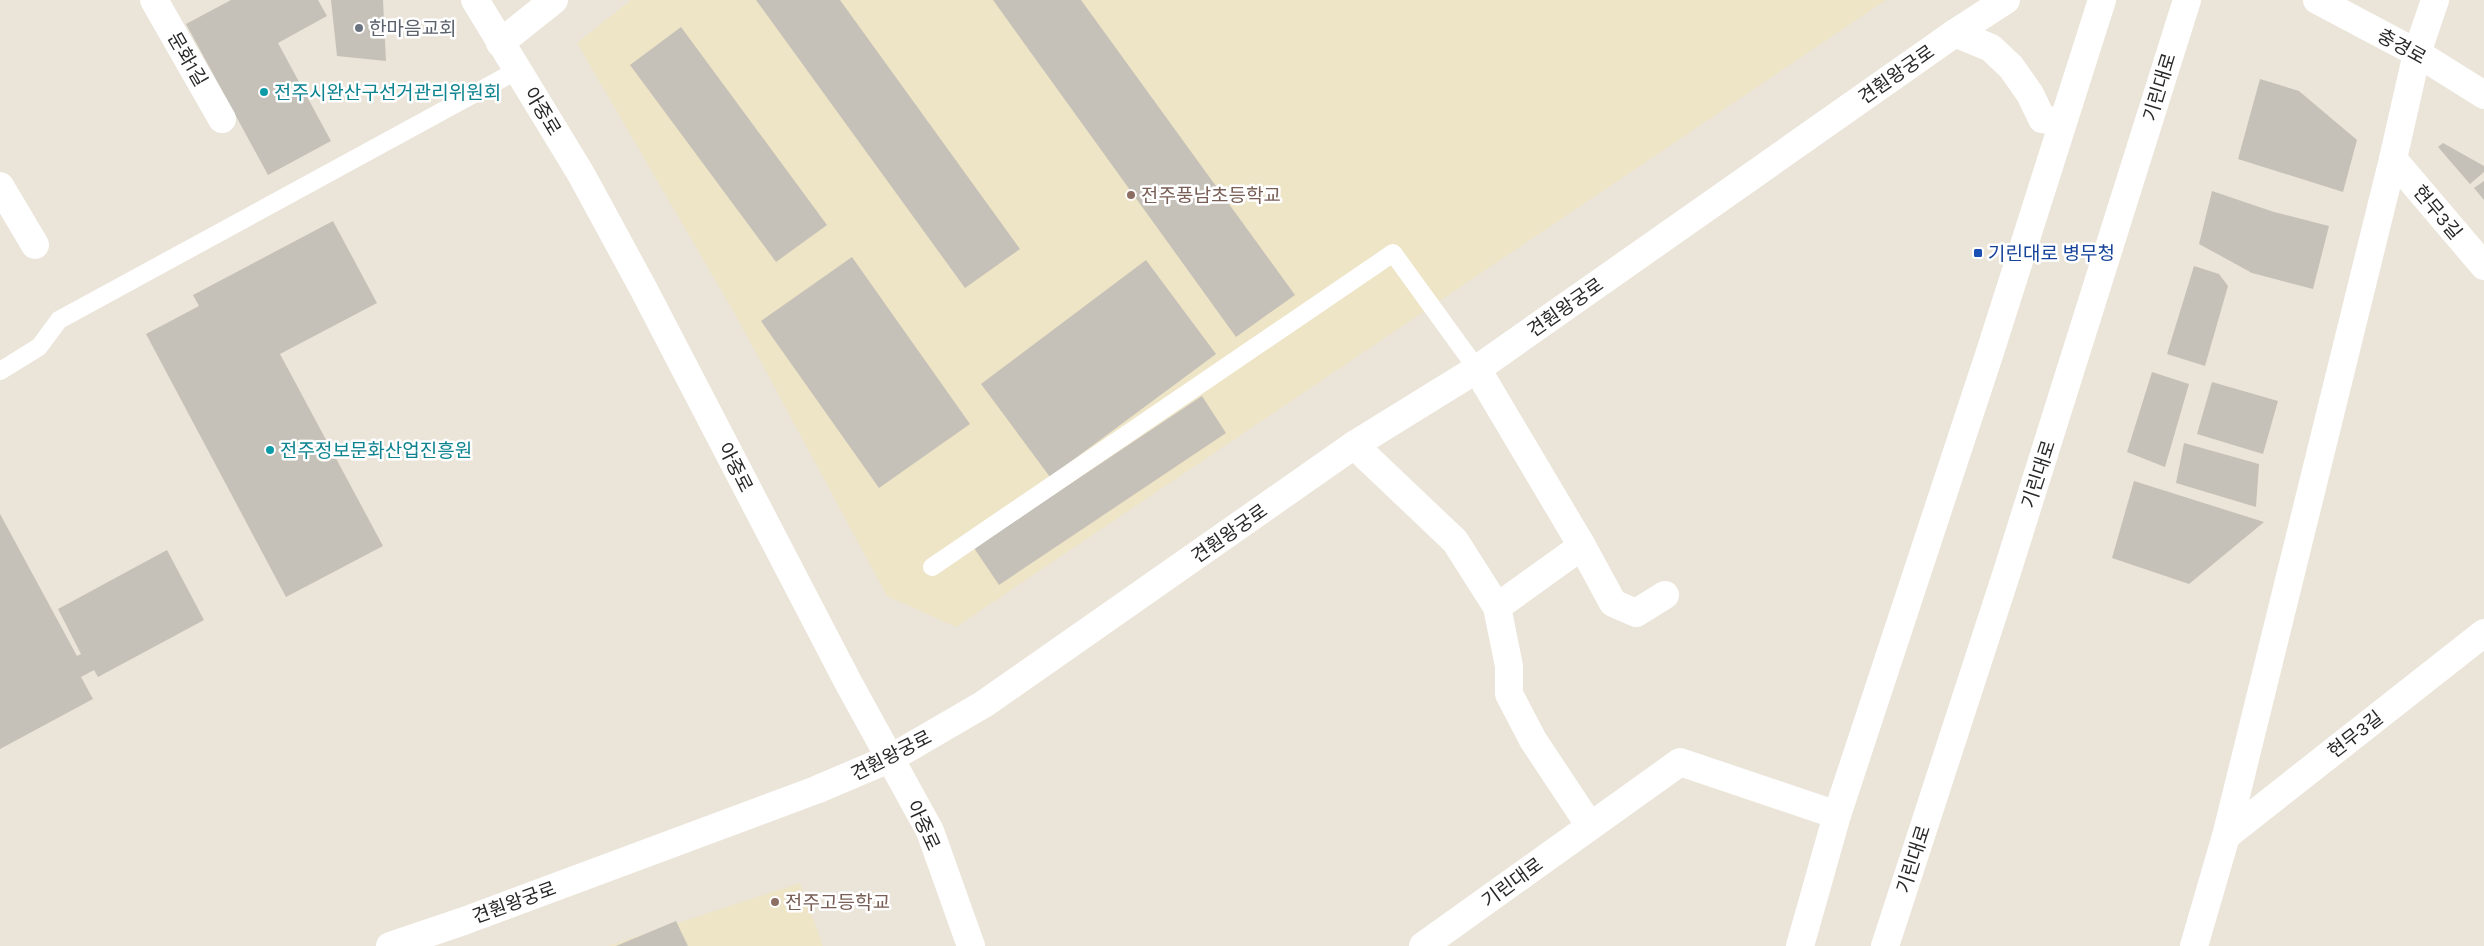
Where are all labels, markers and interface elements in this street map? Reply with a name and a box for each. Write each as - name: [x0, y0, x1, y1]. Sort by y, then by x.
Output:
- place label: 한마음교회: [369, 18, 456, 40]
- marker: 한마음교회: [353, 22, 365, 34]
- street label: 충경로: [2373, 25, 2430, 69]
- street label: 문화1길: [163, 29, 211, 90]
- street label: 견훤왕궁로: [1854, 41, 1939, 109]
- street label: 기린대로: [2139, 51, 2181, 124]
- place label: 전주시완산구선거관리위원회: [274, 82, 501, 104]
- street label: 아중로: [519, 83, 565, 140]
- marker: 전주시완산구선거관리위원회: [258, 86, 270, 98]
- street label: 현무3길: [2408, 181, 2466, 244]
- place label: 전주풍남초등학교: [1141, 185, 1281, 207]
- marker: 전주풍남초등학교: [1125, 189, 1137, 201]
- place label: 기린대로 병무청: [1988, 243, 2115, 265]
- marker: 기린대로 병무청: [1972, 247, 1984, 259]
- street label: 견훤왕궁로: [1523, 274, 1608, 342]
- street label: 기린대로: [2018, 438, 2060, 511]
- street label: 아중로: [713, 439, 757, 496]
- place label: 전주정보문화산업진흥원: [280, 440, 472, 462]
- marker: 전주정보문화산업진흥원: [264, 444, 276, 456]
- street label: 견훤왕궁로: [1187, 500, 1272, 568]
- street label: 현무3길: [2324, 707, 2387, 763]
- street label: 견훤왕궁로: [848, 726, 935, 786]
- street label: 아중로: [902, 797, 944, 854]
- street label: 기린대로: [1893, 823, 1935, 896]
- street label: 기린대로: [1478, 853, 1547, 912]
- street label: 견훤왕궁로: [470, 878, 559, 928]
- place label: 전주고등학교: [785, 892, 890, 914]
- marker: 전주고등학교: [769, 896, 781, 908]

